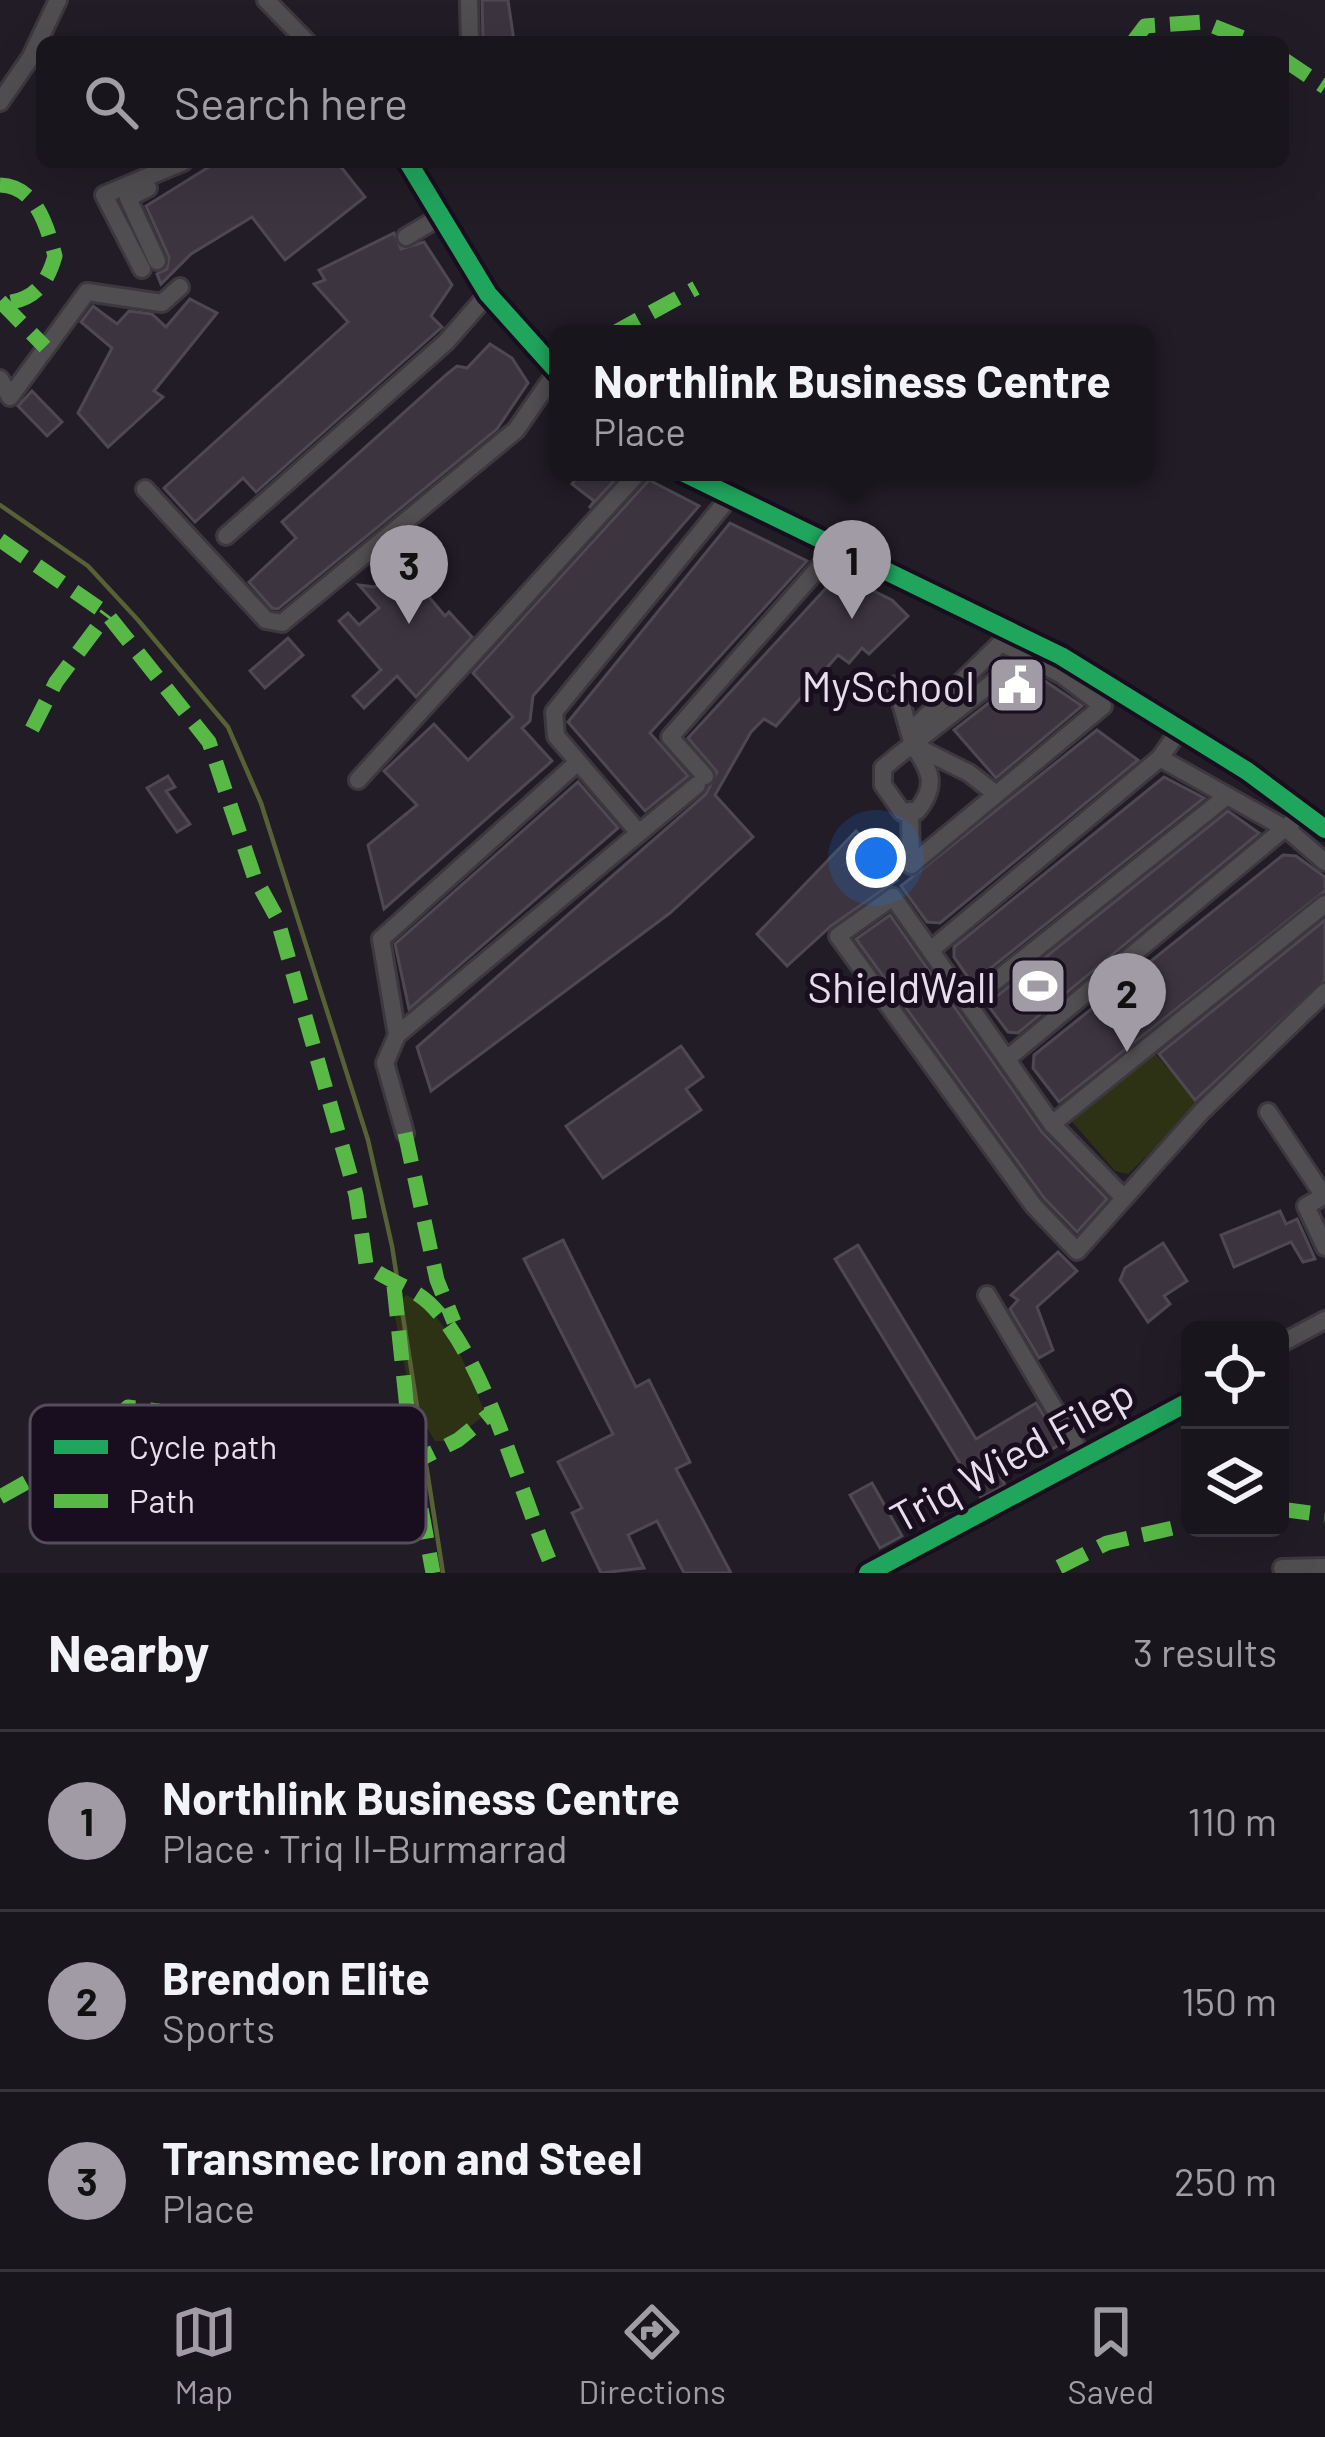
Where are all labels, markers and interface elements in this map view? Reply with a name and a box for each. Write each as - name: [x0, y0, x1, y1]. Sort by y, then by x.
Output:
- search box: [36, 36, 1289, 168]
- icon: search: [78, 69, 144, 135]
- text: Search here: [174, 75, 408, 129]
- popup: [549, 325, 1155, 481]
- text: Northlink Business Centre: [593, 353, 1111, 407]
- text: Place: [593, 407, 686, 454]
- pin: 1: [813, 520, 891, 619]
- pin: 3: [370, 525, 448, 624]
- public building icon: MySchool: [986, 654, 1048, 716]
- place label: MySchool: [801, 660, 975, 711]
- your location: [846, 828, 906, 888]
- pin: 2: [1088, 953, 1166, 1052]
- sports icon: ShieldWall: [1007, 955, 1069, 1017]
- place label: ShieldWall: [808, 961, 996, 1011]
- map controls: [1181, 1321, 1289, 1537]
- button: locate: [1181, 1321, 1289, 1429]
- street label: Triq Wied Filep: [881, 1367, 1142, 1542]
- legend: [30, 1405, 426, 1543]
- text: Cycle path: [129, 1426, 277, 1466]
- button: layers: [1181, 1429, 1289, 1537]
- text: Path: [129, 1480, 195, 1520]
- text: Nearby: [48, 1621, 209, 1682]
- text: 3 results: [1133, 1628, 1277, 1675]
- text: Northlink Business Centre: [162, 1770, 680, 1824]
- text: 1: [80, 1797, 94, 1844]
- text: 110 m: [1187, 1797, 1277, 1844]
- text: Place · Triq Il-Burmarrad: [162, 1824, 567, 1871]
- text: Brendon Elite: [162, 1950, 430, 2004]
- text: 2: [76, 1977, 98, 2024]
- text: 150 m: [1181, 1977, 1277, 2024]
- text: Sports: [162, 2004, 275, 2051]
- text: Transmec Iron and Steel: [162, 2130, 642, 2184]
- text: 3: [76, 2157, 98, 2204]
- text: 250 m: [1174, 2157, 1277, 2204]
- text: Place: [162, 2184, 255, 2231]
- tab: Map: [171, 2299, 237, 2411]
- tab: Directions: [578, 2299, 726, 2411]
- tab: Saved: [1068, 2299, 1154, 2411]

